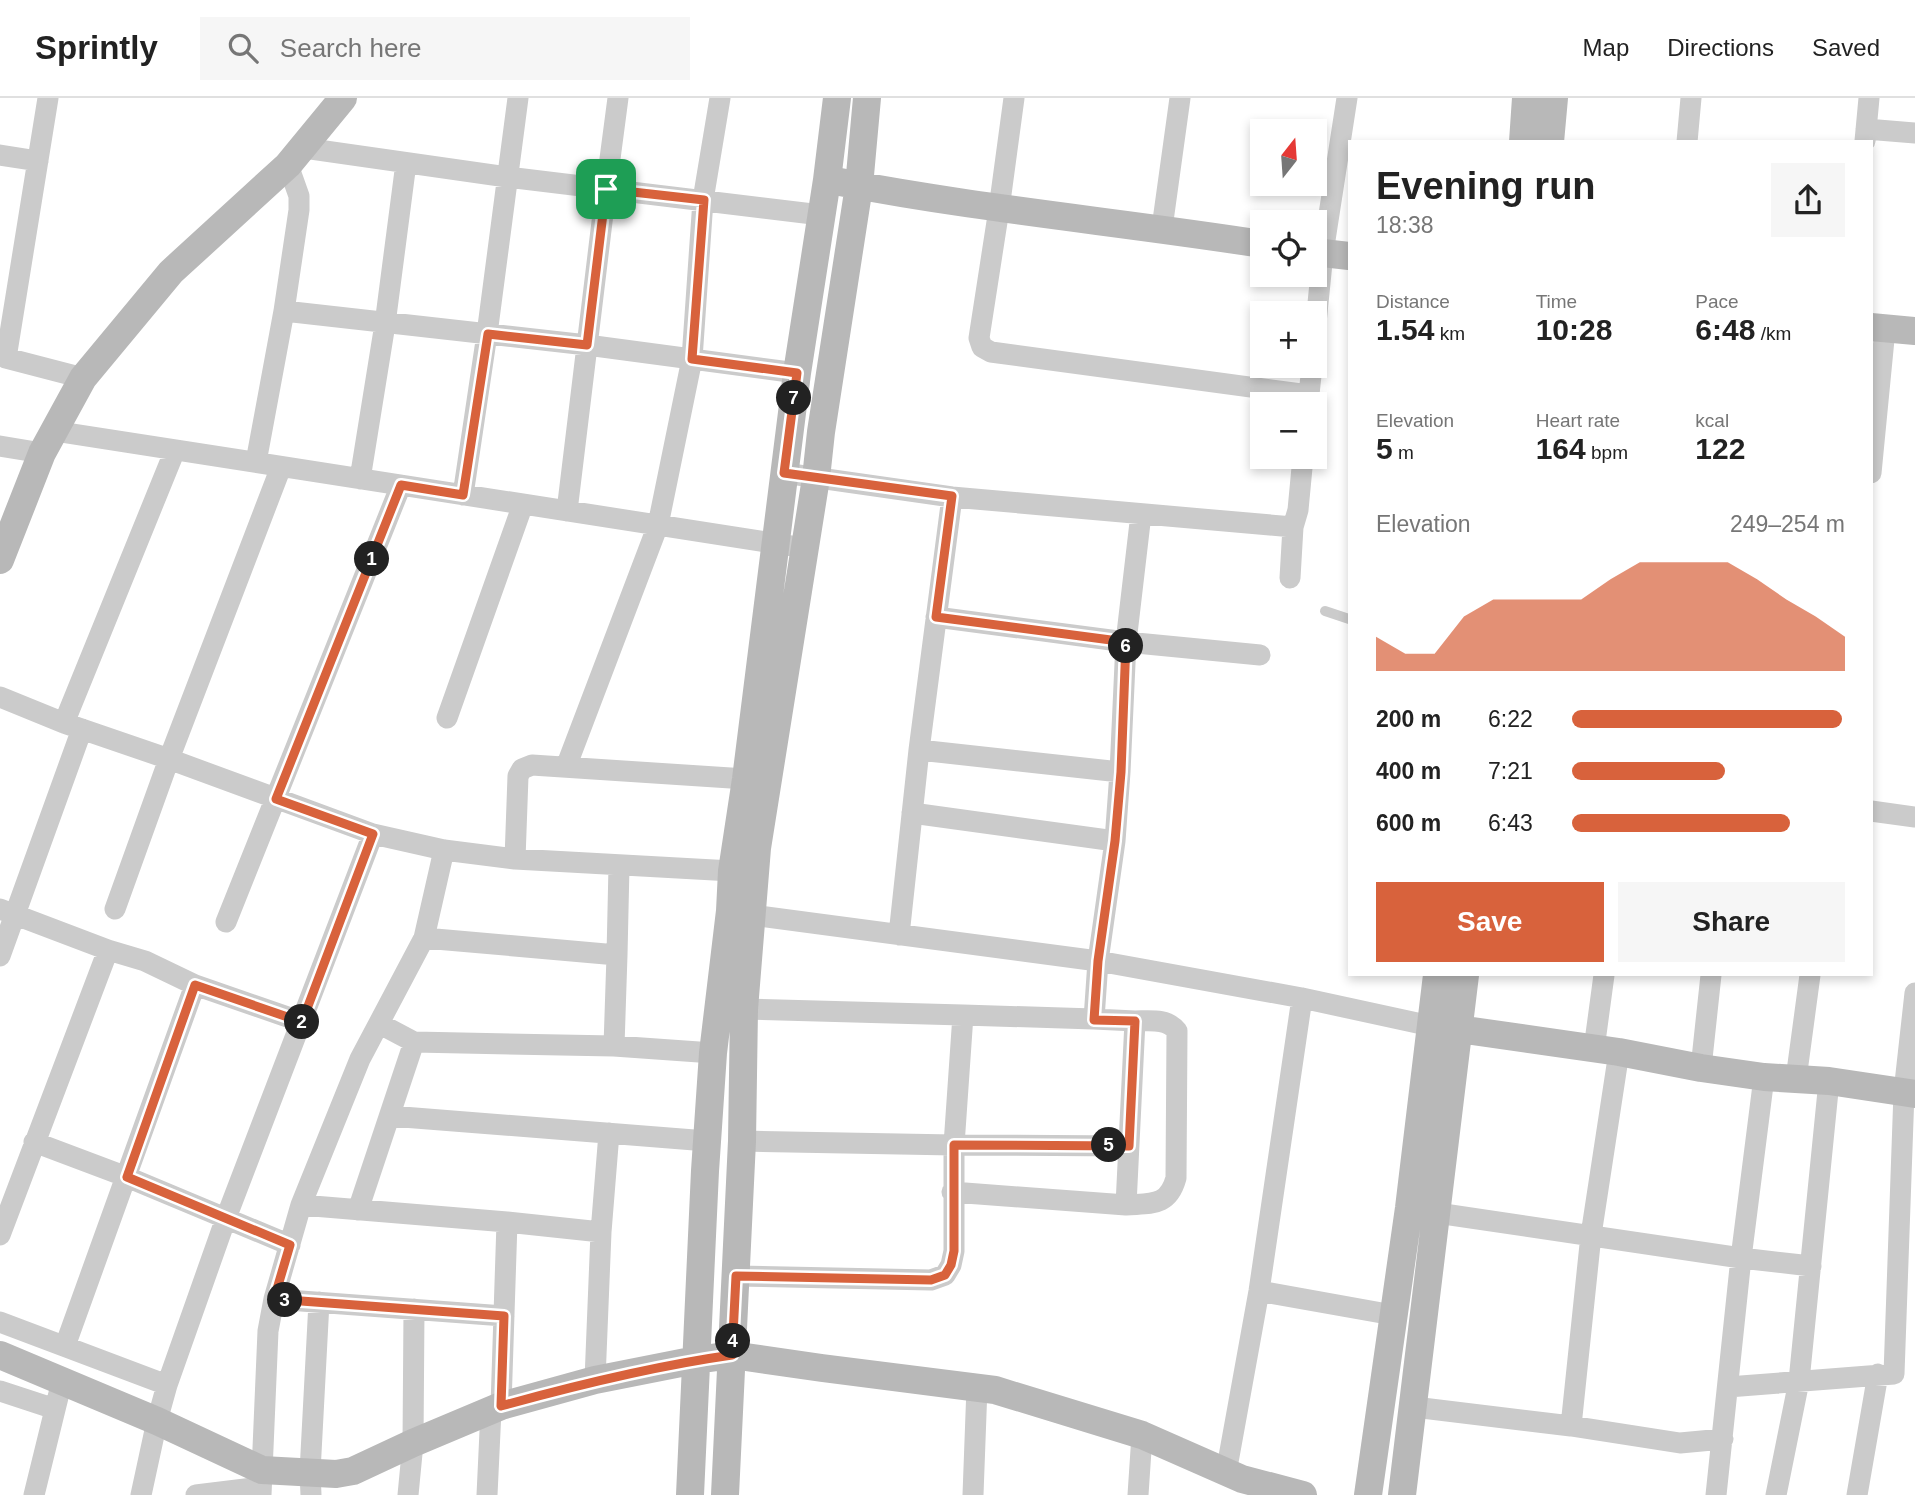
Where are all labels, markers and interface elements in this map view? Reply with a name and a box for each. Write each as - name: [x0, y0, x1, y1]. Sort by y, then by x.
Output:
- search box: [200, 17, 690, 80]
- text: Sprintly: [35, 29, 158, 66]
- icon: search: [224, 29, 262, 67]
- text: Search here: [280, 33, 422, 63]
- text: Map: [1583, 34, 1629, 61]
- text: Directions: [1667, 34, 1774, 61]
- text: Saved: [1812, 34, 1880, 61]
- north arrow: [1250, 119, 1326, 196]
- map controls: [1250, 119, 1327, 469]
- pin: [576, 159, 636, 219]
- button: share: [1771, 163, 1845, 237]
- text: Evening run: [1376, 165, 1596, 207]
- icon: arrive: [587, 170, 625, 208]
- button: locate: [1250, 210, 1327, 287]
- text: 18:38: [1376, 212, 1434, 238]
- text: Distance: [1376, 291, 1450, 312]
- text: Time: [1536, 291, 1577, 312]
- text: Pace: [1695, 291, 1739, 312]
- button: +: [1250, 301, 1327, 378]
- text: 1.54: [1376, 313, 1434, 346]
- text: 10:28: [1536, 313, 1612, 346]
- text: 6:48: [1695, 313, 1755, 346]
- text: km: [1434, 323, 1465, 344]
- text: /km: [1755, 323, 1791, 344]
- pin: 7: [776, 380, 812, 416]
- text: 7: [788, 387, 799, 408]
- button: −: [1250, 392, 1327, 469]
- text: Elevation: [1376, 410, 1454, 431]
- text: Heart rate: [1536, 410, 1620, 431]
- text: kcal: [1695, 410, 1729, 431]
- text: 5: [1376, 432, 1393, 465]
- text: 164: [1536, 432, 1586, 465]
- text: 122: [1695, 432, 1745, 465]
- text: m: [1393, 442, 1414, 463]
- text: bpm: [1586, 442, 1628, 463]
- text: Elevation: [1376, 511, 1471, 537]
- text: 249–254 m: [1730, 511, 1845, 537]
- pin: 1: [354, 542, 390, 576]
- text: 1: [366, 548, 377, 569]
- pin: 6: [1108, 628, 1144, 664]
- text: 6: [1120, 635, 1131, 656]
- text: 200 m: [1376, 706, 1441, 732]
- text: 6:22: [1488, 706, 1533, 732]
- text: 400 m: [1376, 758, 1441, 784]
- text: 7:21: [1488, 758, 1533, 784]
- text: 600 m: [1376, 810, 1441, 836]
- text: 6:43: [1488, 810, 1533, 836]
- button: Save: [1376, 882, 1604, 962]
- button: Share: [1618, 882, 1845, 962]
- pin: 2: [284, 1004, 320, 1040]
- text: 2: [296, 1011, 307, 1032]
- pin: 5: [1092, 1128, 1126, 1162]
- text: 5: [1103, 1134, 1114, 1155]
- pin: 3: [268, 1282, 302, 1318]
- text: 3: [279, 1289, 290, 1310]
- pin: 4: [716, 1324, 750, 1358]
- text: 4: [727, 1330, 738, 1351]

